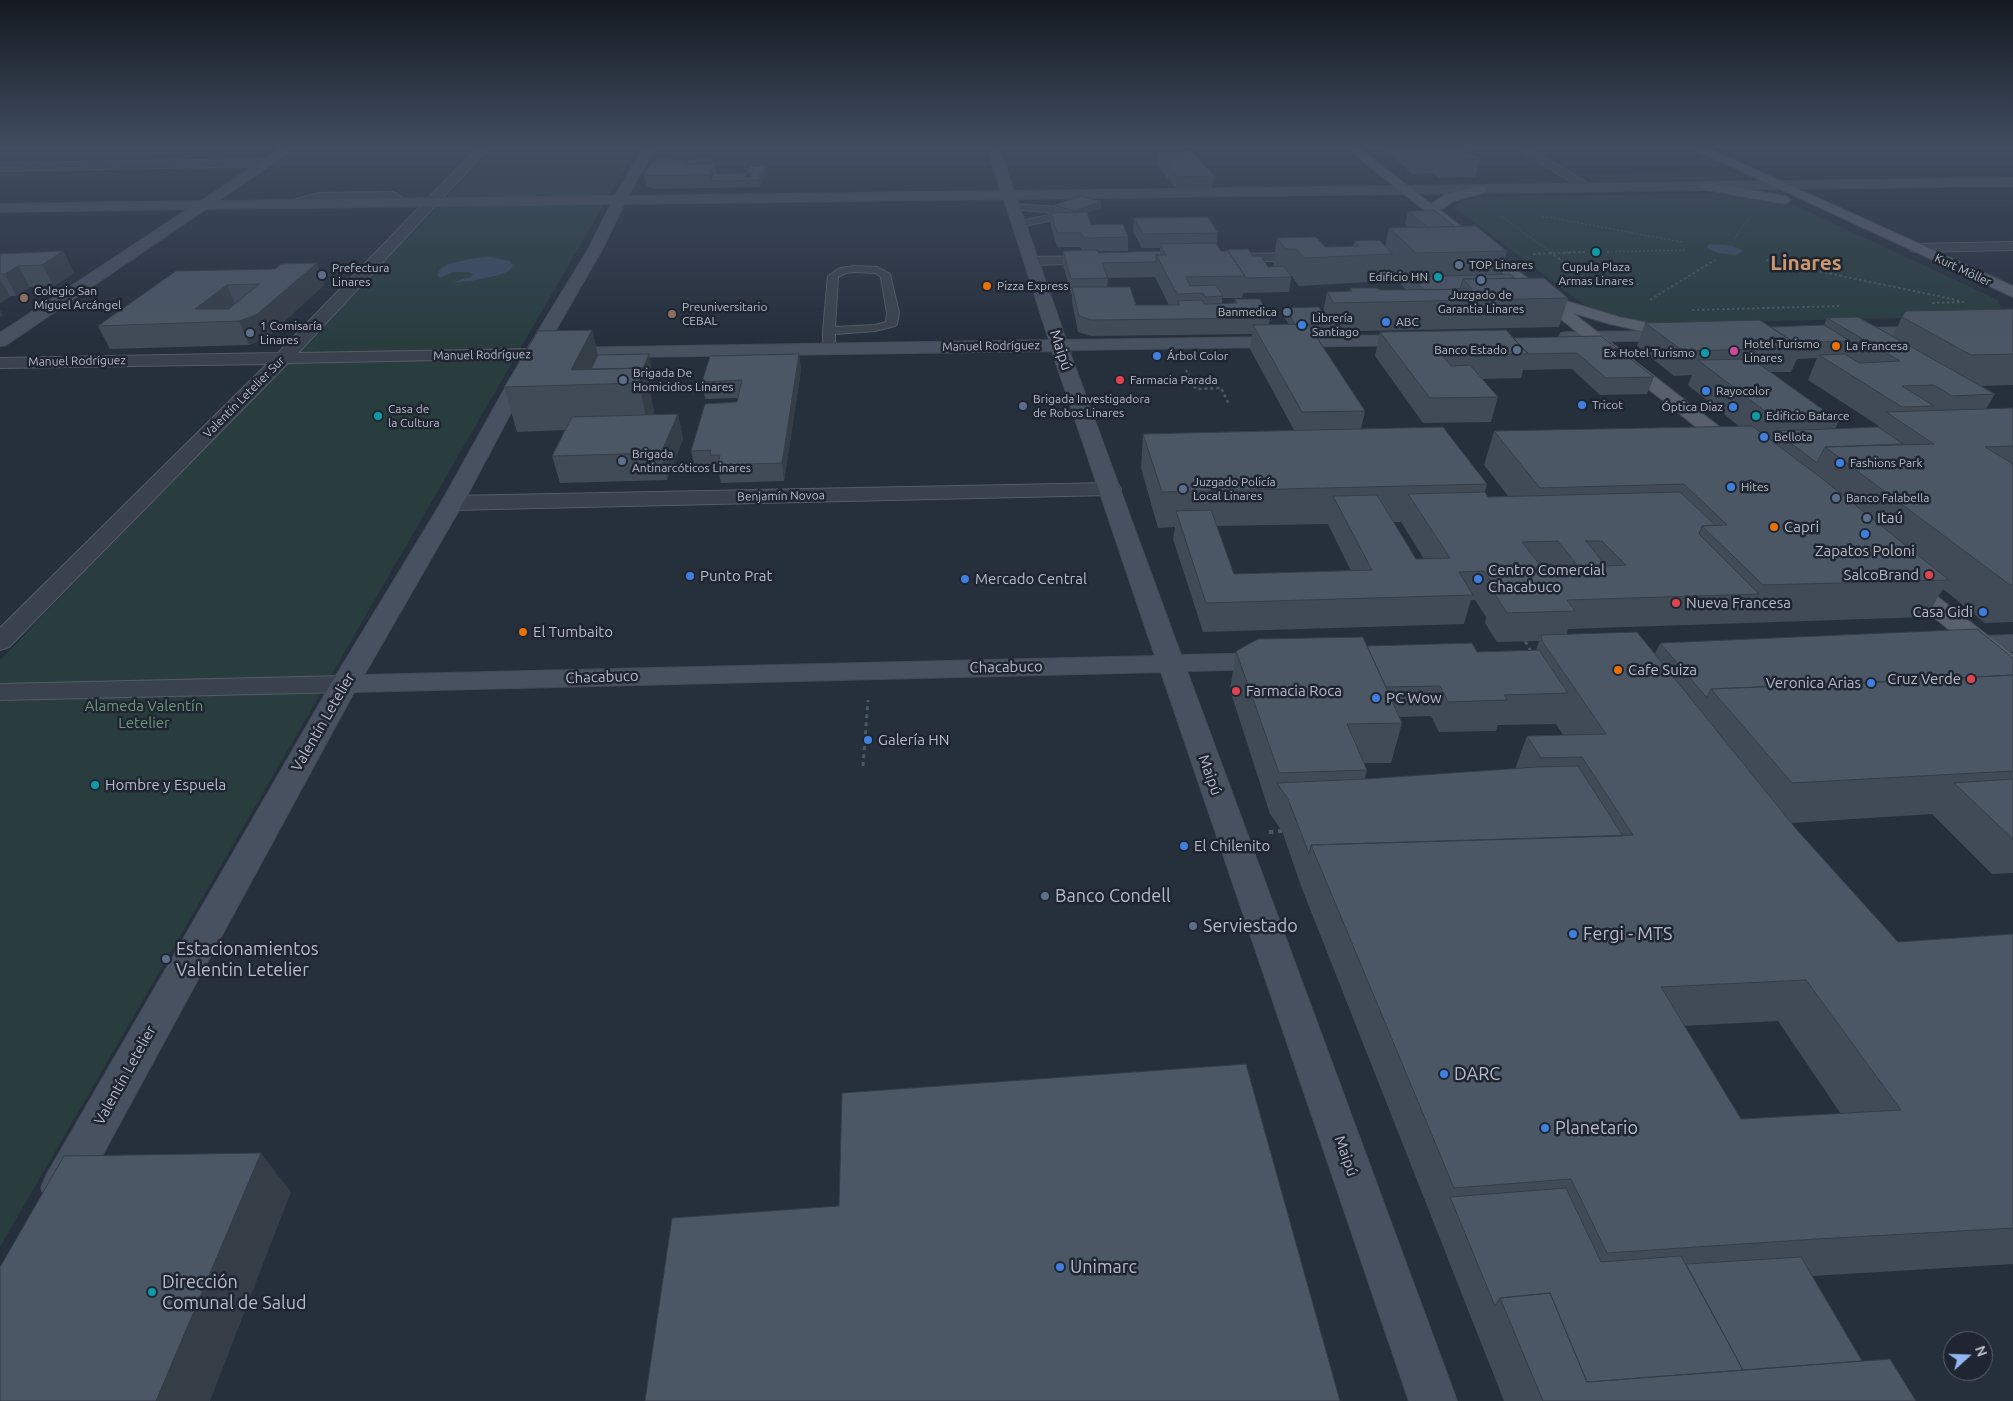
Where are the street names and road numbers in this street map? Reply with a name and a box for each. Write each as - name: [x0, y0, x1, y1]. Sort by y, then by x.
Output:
- street label: Kurt Möller: [1932, 251, 1994, 289]
- street label: Maipú: [1046, 327, 1076, 373]
- street label: Manuel Rodríguez: [942, 338, 1040, 354]
- street label: Manuel Rodríguez: [433, 347, 531, 363]
- street label: Manuel Rodríguez: [28, 353, 126, 369]
- street label: Valentín Letelier Sur: [200, 353, 288, 441]
- street label: Benjamín Novoa: [737, 488, 825, 504]
- street label: Chacabuco: [969, 657, 1043, 677]
- street label: Chacabuco: [565, 667, 639, 687]
- street label: Valentín Letelier: [287, 669, 359, 775]
- street label: Maipú: [1194, 752, 1226, 798]
- street label: Valentín Letelier: [90, 1022, 160, 1128]
- street label: Maipú: [1330, 1133, 1362, 1179]

